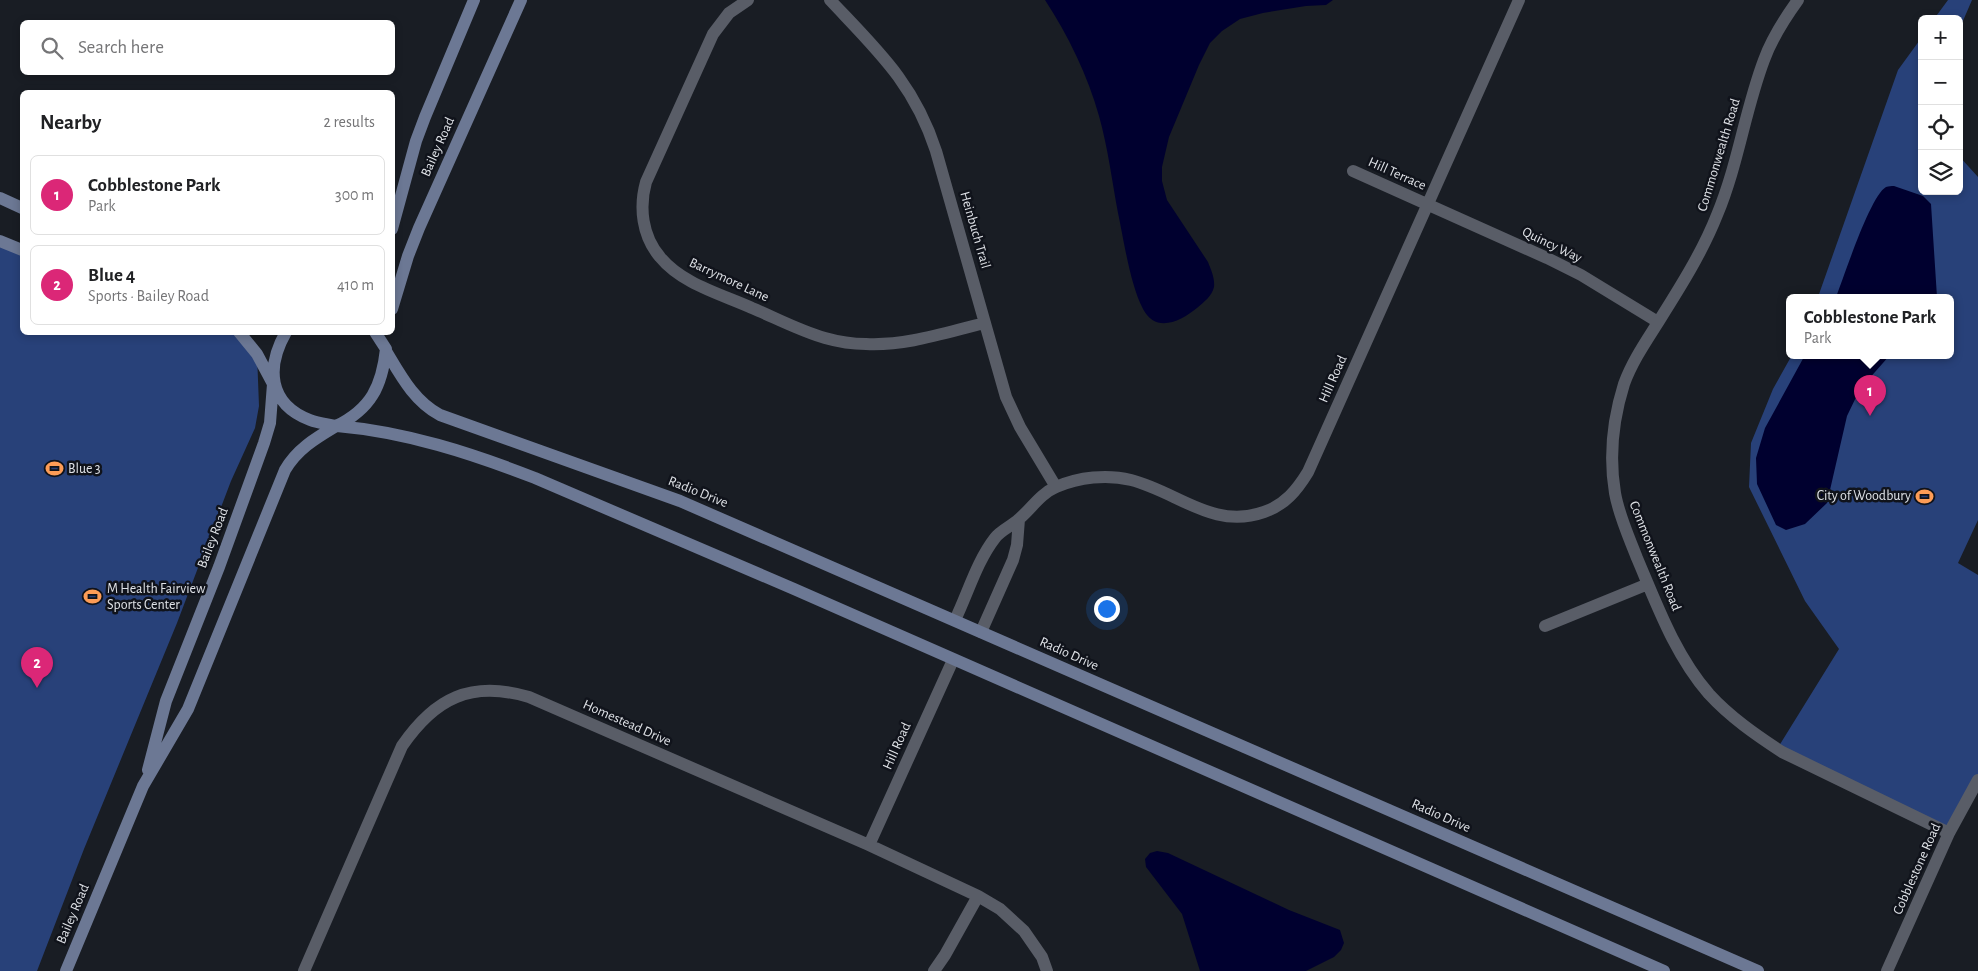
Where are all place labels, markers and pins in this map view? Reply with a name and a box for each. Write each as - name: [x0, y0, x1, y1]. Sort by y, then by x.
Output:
- pin: 1: [1854, 375, 1886, 416]
- sports icon: Blue 3: [44, 459, 64, 479]
- place label: Blue 3: [68, 462, 101, 476]
- sports icon: City of Woodbury: [1915, 486, 1935, 506]
- place label: City of Woodbury: [1817, 489, 1911, 503]
- place label: M Health Fairview Sports Center: [107, 582, 206, 612]
- sports icon: M Health Fairview Sports Center: [83, 587, 103, 607]
- pin: 2: [21, 647, 53, 688]

